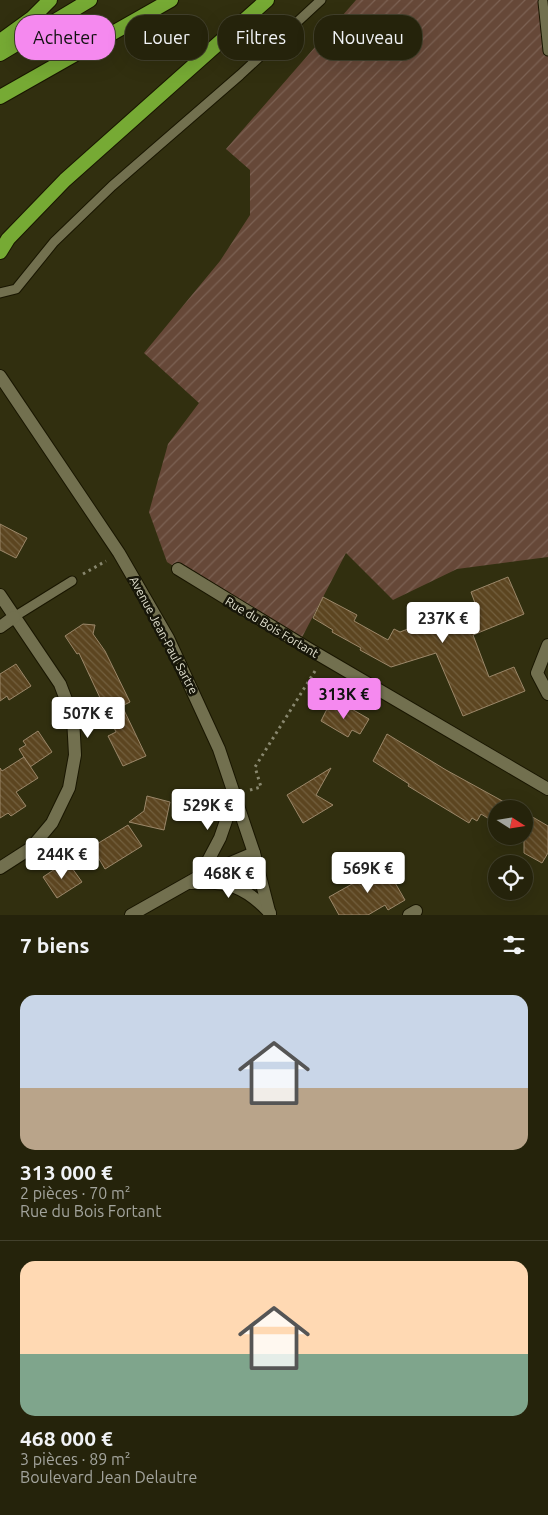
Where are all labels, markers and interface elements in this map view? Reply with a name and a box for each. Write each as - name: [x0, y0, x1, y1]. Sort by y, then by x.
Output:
- chip: Acheter: [15, 15, 115, 60]
- chip: Louer: [125, 15, 208, 60]
- chip: Filtres: [218, 15, 304, 60]
- chip: Nouveau: [314, 15, 422, 60]
- street label: Avenue Jean-Paul Sartre: [127, 574, 201, 696]
- street label: Rue du Bois Fortant: [223, 594, 321, 660]
- pin: 237K €: [402, 602, 484, 644]
- text: 237K €: [418, 609, 468, 627]
- pin: 313K €: [303, 678, 385, 720]
- text: 313K €: [319, 685, 369, 703]
- pin: 507K €: [47, 696, 129, 739]
- text: 507K €: [63, 704, 113, 722]
- pin: 529K €: [167, 788, 249, 831]
- text: 529K €: [183, 796, 233, 814]
- north arrow: [488, 800, 532, 845]
- map controls: [488, 800, 533, 900]
- pin: 244K €: [21, 838, 103, 880]
- text: 244K €: [37, 845, 87, 863]
- pin: 569K €: [327, 852, 409, 894]
- button: locate: [488, 855, 533, 900]
- pin: 468K €: [188, 856, 270, 899]
- text: 569K €: [343, 859, 393, 877]
- text: 468K €: [204, 864, 254, 882]
- icon: filters: [500, 931, 528, 959]
- text: 7 biens: [20, 933, 90, 957]
- icon: home: [229, 1028, 319, 1118]
- text: 313 000 €: [20, 1160, 113, 1184]
- text: 2 pièces · 70 m²: [20, 1184, 130, 1202]
- text: Rue du Bois Fortant: [20, 1202, 162, 1220]
- icon: home: [229, 1293, 319, 1383]
- text: 468 000 €: [20, 1426, 113, 1450]
- text: 3 pièces · 89 m²: [20, 1450, 130, 1468]
- text: Boulevard Jean Delautre: [20, 1468, 197, 1486]

